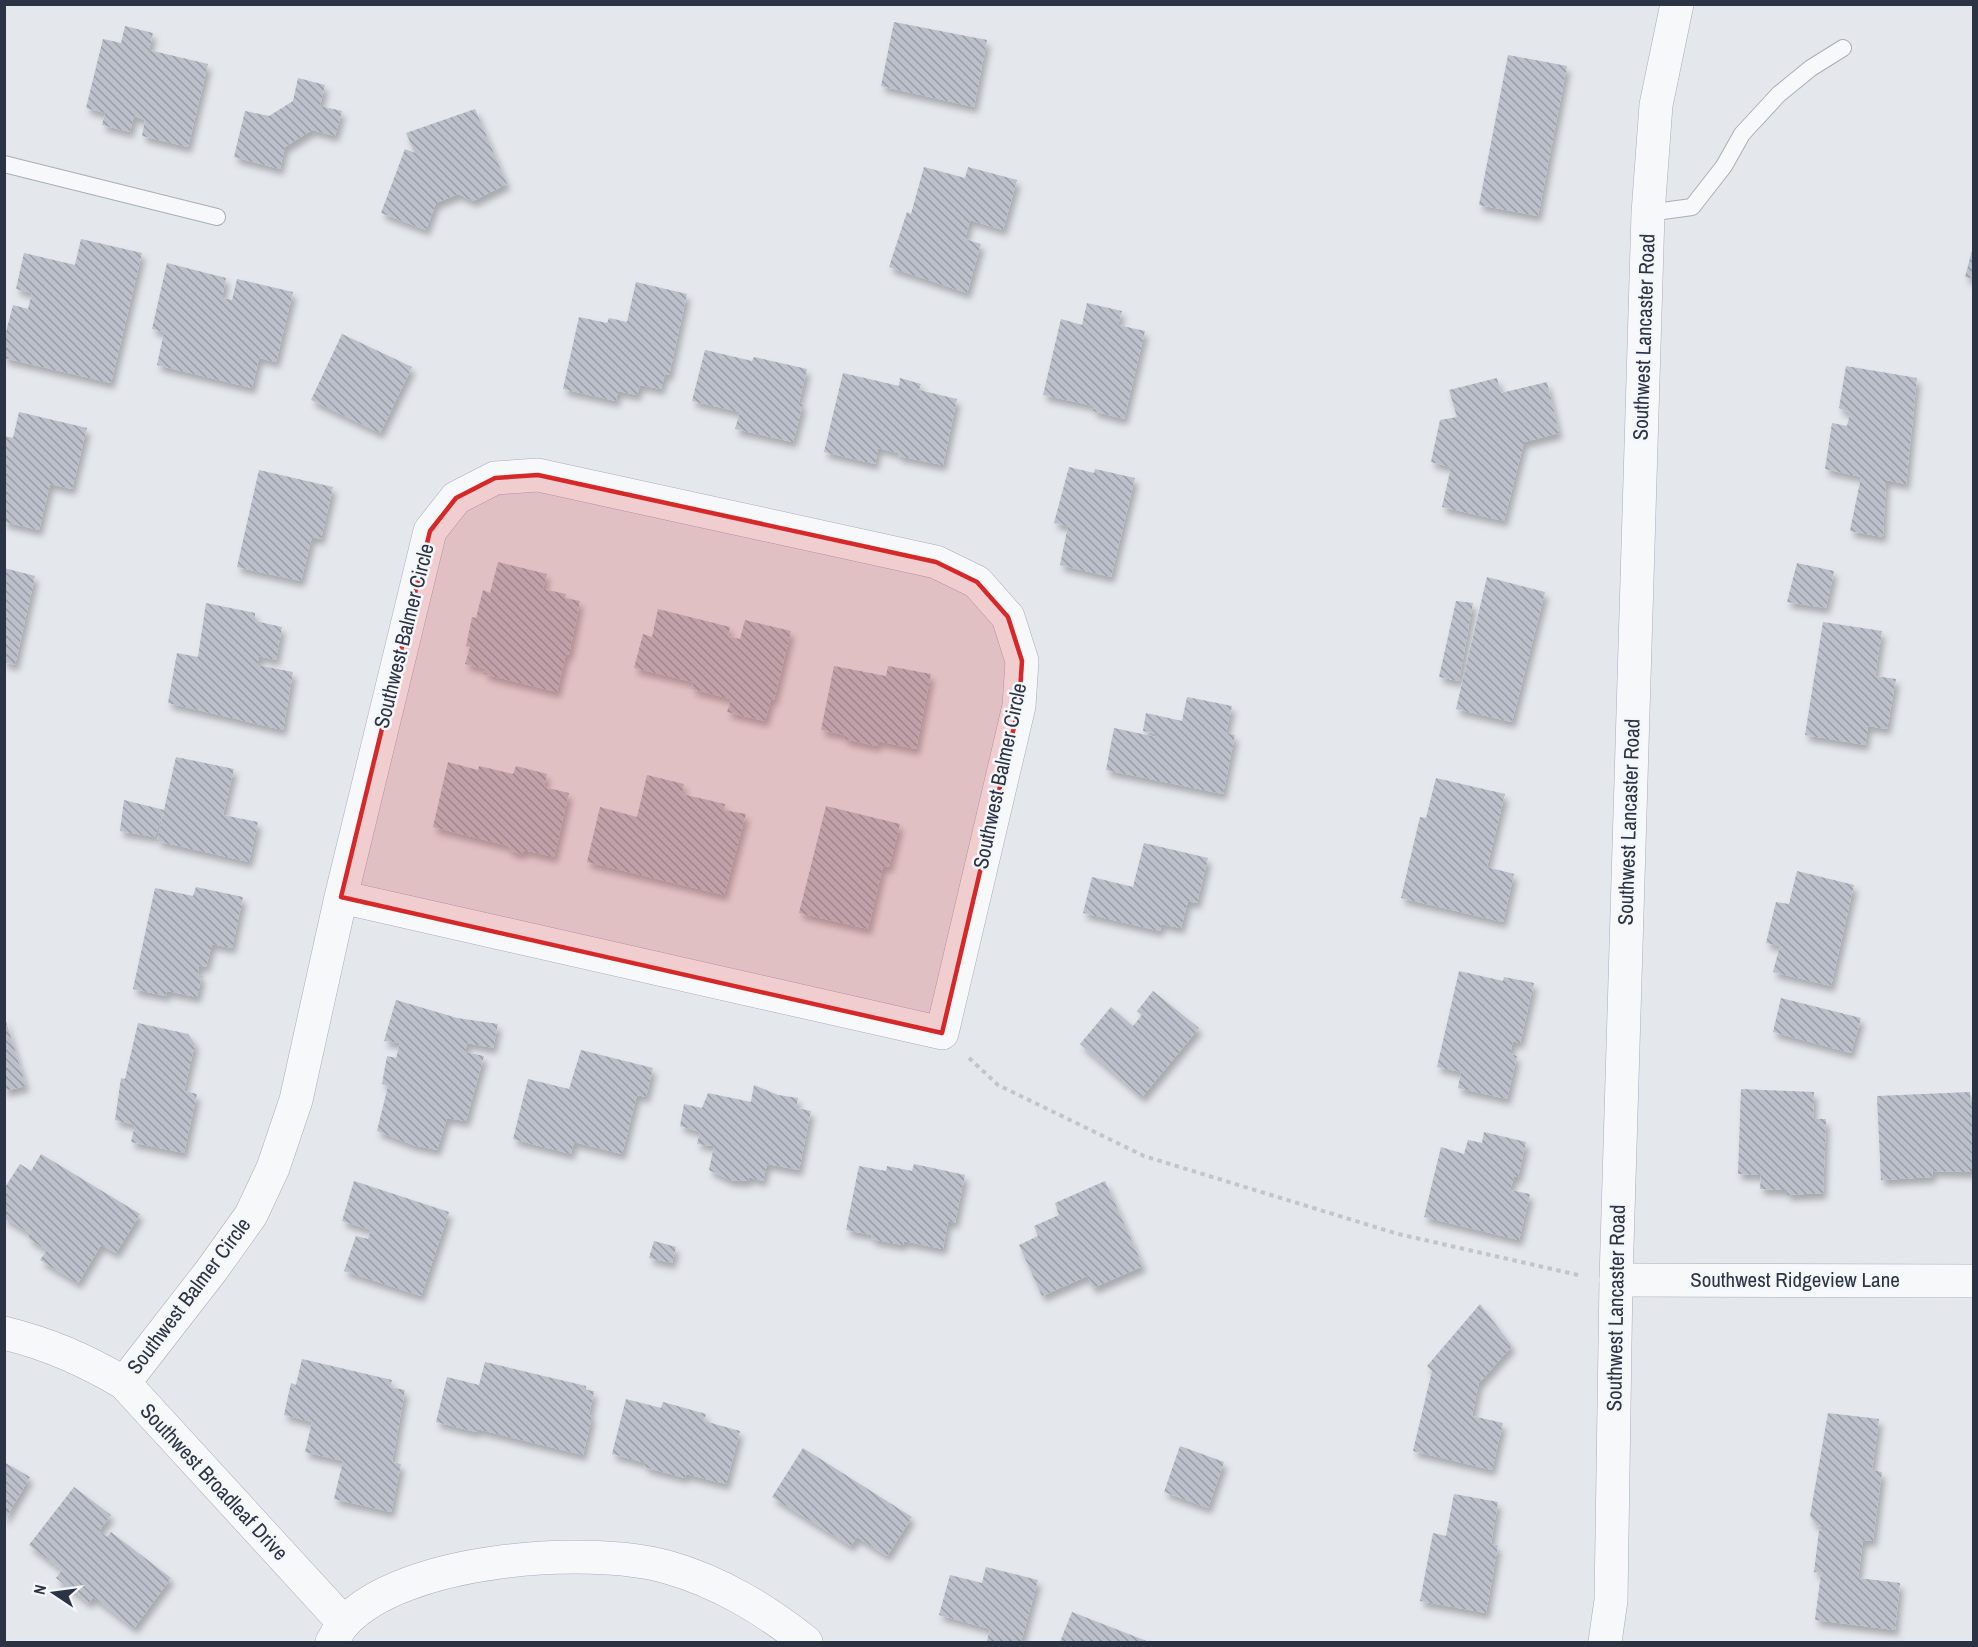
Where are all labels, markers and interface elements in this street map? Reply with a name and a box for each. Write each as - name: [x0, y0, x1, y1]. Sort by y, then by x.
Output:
- street label: Southwest Lancaster Road: [1625, 233, 1662, 441]
- street label: Southwest Balmer Circle: [367, 540, 441, 731]
- street label: Southwest Balmer Circle: [966, 680, 1033, 872]
- street label: Southwest Lancaster Road: [1610, 718, 1647, 926]
- street label: Southwest Lancaster Road: [1599, 1204, 1632, 1412]
- street label: Southwest Balmer Circle: [120, 1211, 257, 1380]
- street label: Southwest Ridgeview Lane: [1690, 1265, 1900, 1294]
- street label: Southwest Broadleaf Drive: [134, 1397, 295, 1566]
- north arrow: [24, 1563, 84, 1623]
- text: N: [28, 1583, 51, 1597]

